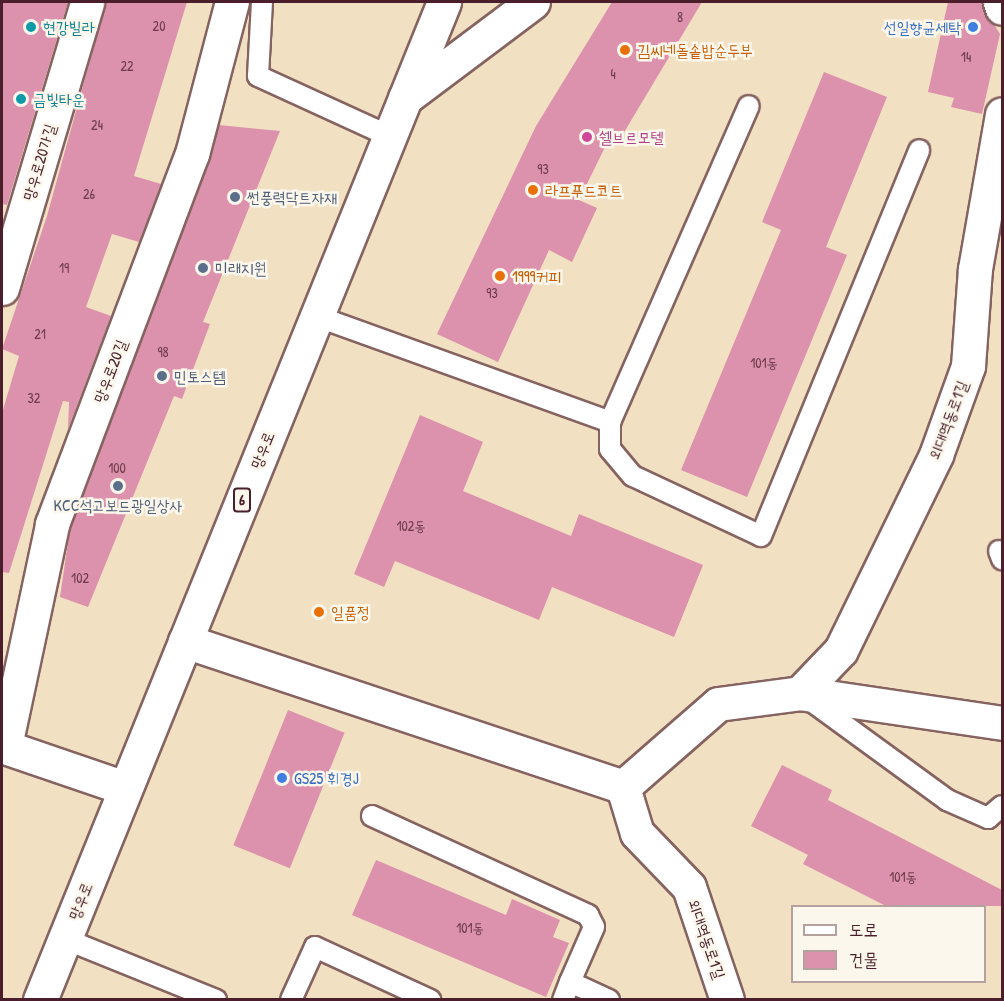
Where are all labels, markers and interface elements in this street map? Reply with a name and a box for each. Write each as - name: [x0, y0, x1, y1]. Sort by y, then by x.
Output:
- house number: 8: [677, 9, 683, 25]
- place label: 현강빌라: [43, 17, 94, 37]
- place label: 선일향균세탁: [884, 17, 961, 37]
- house number: 20: [153, 18, 165, 34]
- marker: 현강빌라: [24, 20, 38, 34]
- marker: 선일향균세탁: [966, 20, 980, 34]
- place label: 김씨네돌솥밥순두부: [637, 40, 753, 60]
- marker: 김씨네돌솥밥순두부: [618, 43, 632, 57]
- house number: 14: [961, 49, 971, 65]
- house number: 22: [120, 58, 134, 74]
- house number: 4: [610, 66, 616, 82]
- place label: 금빛타운: [33, 89, 84, 109]
- marker: 금빛타운: [14, 92, 28, 106]
- house number: 24: [91, 117, 103, 133]
- street label: 망우로20가길: [18, 121, 60, 203]
- place label: 쉘브르모텔: [599, 127, 663, 147]
- marker: 쉘브르모텔: [580, 130, 594, 144]
- house number: 93: [537, 161, 549, 177]
- place label: 라프푸드코트: [545, 180, 622, 200]
- marker: 라프푸드코트: [526, 183, 540, 197]
- house number: 26: [83, 186, 95, 202]
- place label: 썬풍력닥트자재: [247, 187, 337, 207]
- marker: 썬풍력닥트자재: [228, 190, 242, 204]
- place label: 미래지원: [215, 258, 266, 278]
- house number: 19: [59, 260, 69, 276]
- marker: 미래지원: [196, 261, 210, 275]
- place label: 1999커피: [512, 266, 561, 286]
- marker: 1999커피: [493, 269, 507, 283]
- house number: 93: [486, 285, 498, 301]
- house number: 21: [34, 326, 46, 342]
- street label: 망우로20길: [89, 337, 131, 405]
- house number: 98: [157, 344, 169, 360]
- house number: 101동: [750, 355, 778, 371]
- place label: 민토스템: [174, 366, 225, 386]
- marker: 민토스템: [155, 369, 169, 383]
- street label: 외대역동로1길: [924, 378, 972, 462]
- house number: 32: [28, 390, 40, 406]
- street label: 망우로: [246, 428, 278, 472]
- house number: 100: [108, 460, 126, 476]
- marker: KCC석고보드광일상사: [111, 479, 125, 493]
- road number: 6: [233, 488, 251, 512]
- place label: KCC석고보드광일상사: [54, 495, 182, 515]
- house number: 102동: [396, 518, 426, 534]
- house number: 102: [71, 570, 89, 586]
- place label: 일품정: [331, 602, 370, 622]
- marker: 일품정: [312, 605, 326, 619]
- place label: GS25 휘경J: [294, 768, 359, 788]
- marker: GS25 휘경J: [275, 771, 289, 785]
- house number: 101동: [889, 869, 917, 885]
- street label: 망우로: [64, 879, 96, 923]
- street label: 외대역동로1길: [684, 897, 730, 981]
- legend: [791, 905, 986, 983]
- text: 도로: [849, 917, 878, 942]
- house number: 101동: [456, 920, 484, 936]
- text: 건물: [849, 947, 878, 972]

